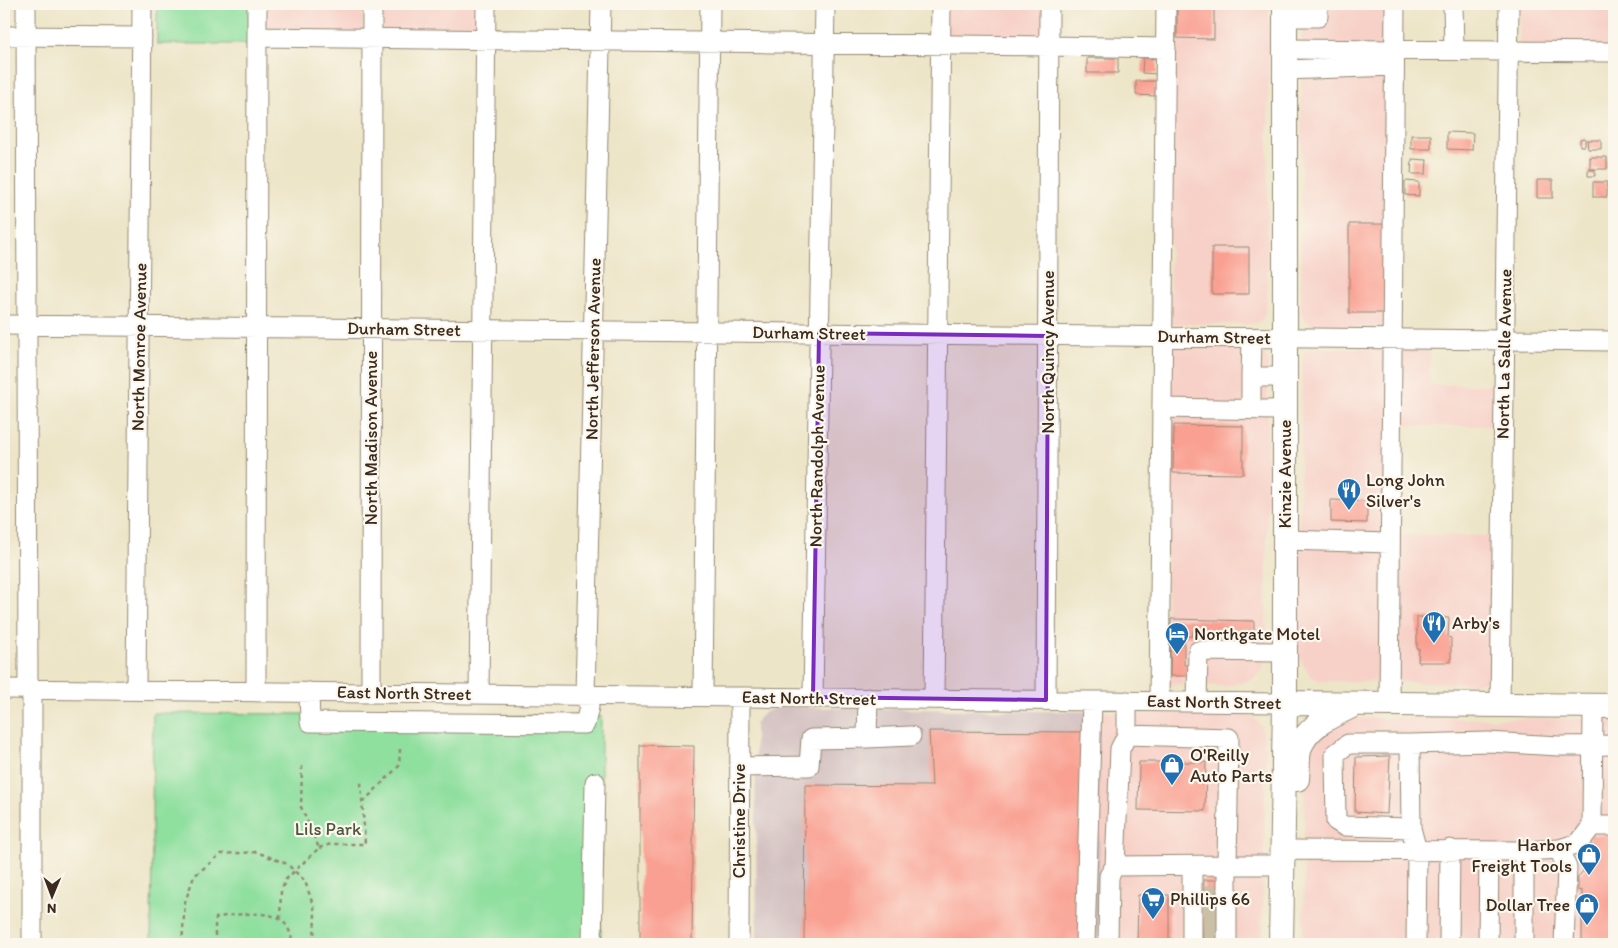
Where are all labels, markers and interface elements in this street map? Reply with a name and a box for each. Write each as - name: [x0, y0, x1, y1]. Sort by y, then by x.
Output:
- street label: North Jefferson Avenue: [580, 258, 606, 440]
- street label: North Monroe Avenue: [127, 263, 151, 431]
- street label: North La Salle Avenue: [1492, 269, 1516, 439]
- street label: North Quincy Avenue: [1037, 270, 1059, 434]
- street label: Durham Street: [347, 317, 461, 341]
- street label: Durham Street: [752, 321, 866, 345]
- street label: Durham Street: [1157, 325, 1271, 349]
- street label: North Madison Avenue: [360, 351, 382, 525]
- street label: North Randolph Avenue: [804, 364, 830, 548]
- street label: Kinzie Avenue: [1274, 420, 1296, 528]
- place label: Long John Silver's: [1366, 469, 1445, 512]
- restaurant icon: Long John Silver's: [1336, 477, 1362, 511]
- restaurant icon: Arby's: [1421, 610, 1447, 644]
- place label: Arby's: [1452, 612, 1500, 634]
- hotel icon: Northgate Motel: [1164, 621, 1190, 655]
- place label: Northgate Motel: [1194, 623, 1320, 645]
- street label: East North Street: [337, 681, 472, 705]
- street label: East North Street: [742, 686, 877, 710]
- street label: East North Street: [1147, 690, 1282, 714]
- place label: O'Reilly Auto Parts: [1190, 744, 1272, 787]
- shop icon: O'Reilly Auto Parts: [1159, 752, 1185, 786]
- street label: Christine Drive: [728, 763, 750, 879]
- park label: Lils Park: [295, 818, 362, 840]
- place label: Harbor Freight Tools: [1471, 834, 1573, 877]
- shop icon: Harbor Freight Tools: [1576, 842, 1602, 876]
- north arrow: [28, 870, 78, 920]
- supermarket icon: Phillips 66: [1140, 886, 1166, 920]
- place label: Phillips 66: [1170, 888, 1250, 910]
- shop icon: Dollar Tree: [1574, 892, 1600, 926]
- place label: Dollar Tree: [1485, 894, 1570, 916]
- text: N: [47, 900, 57, 917]

